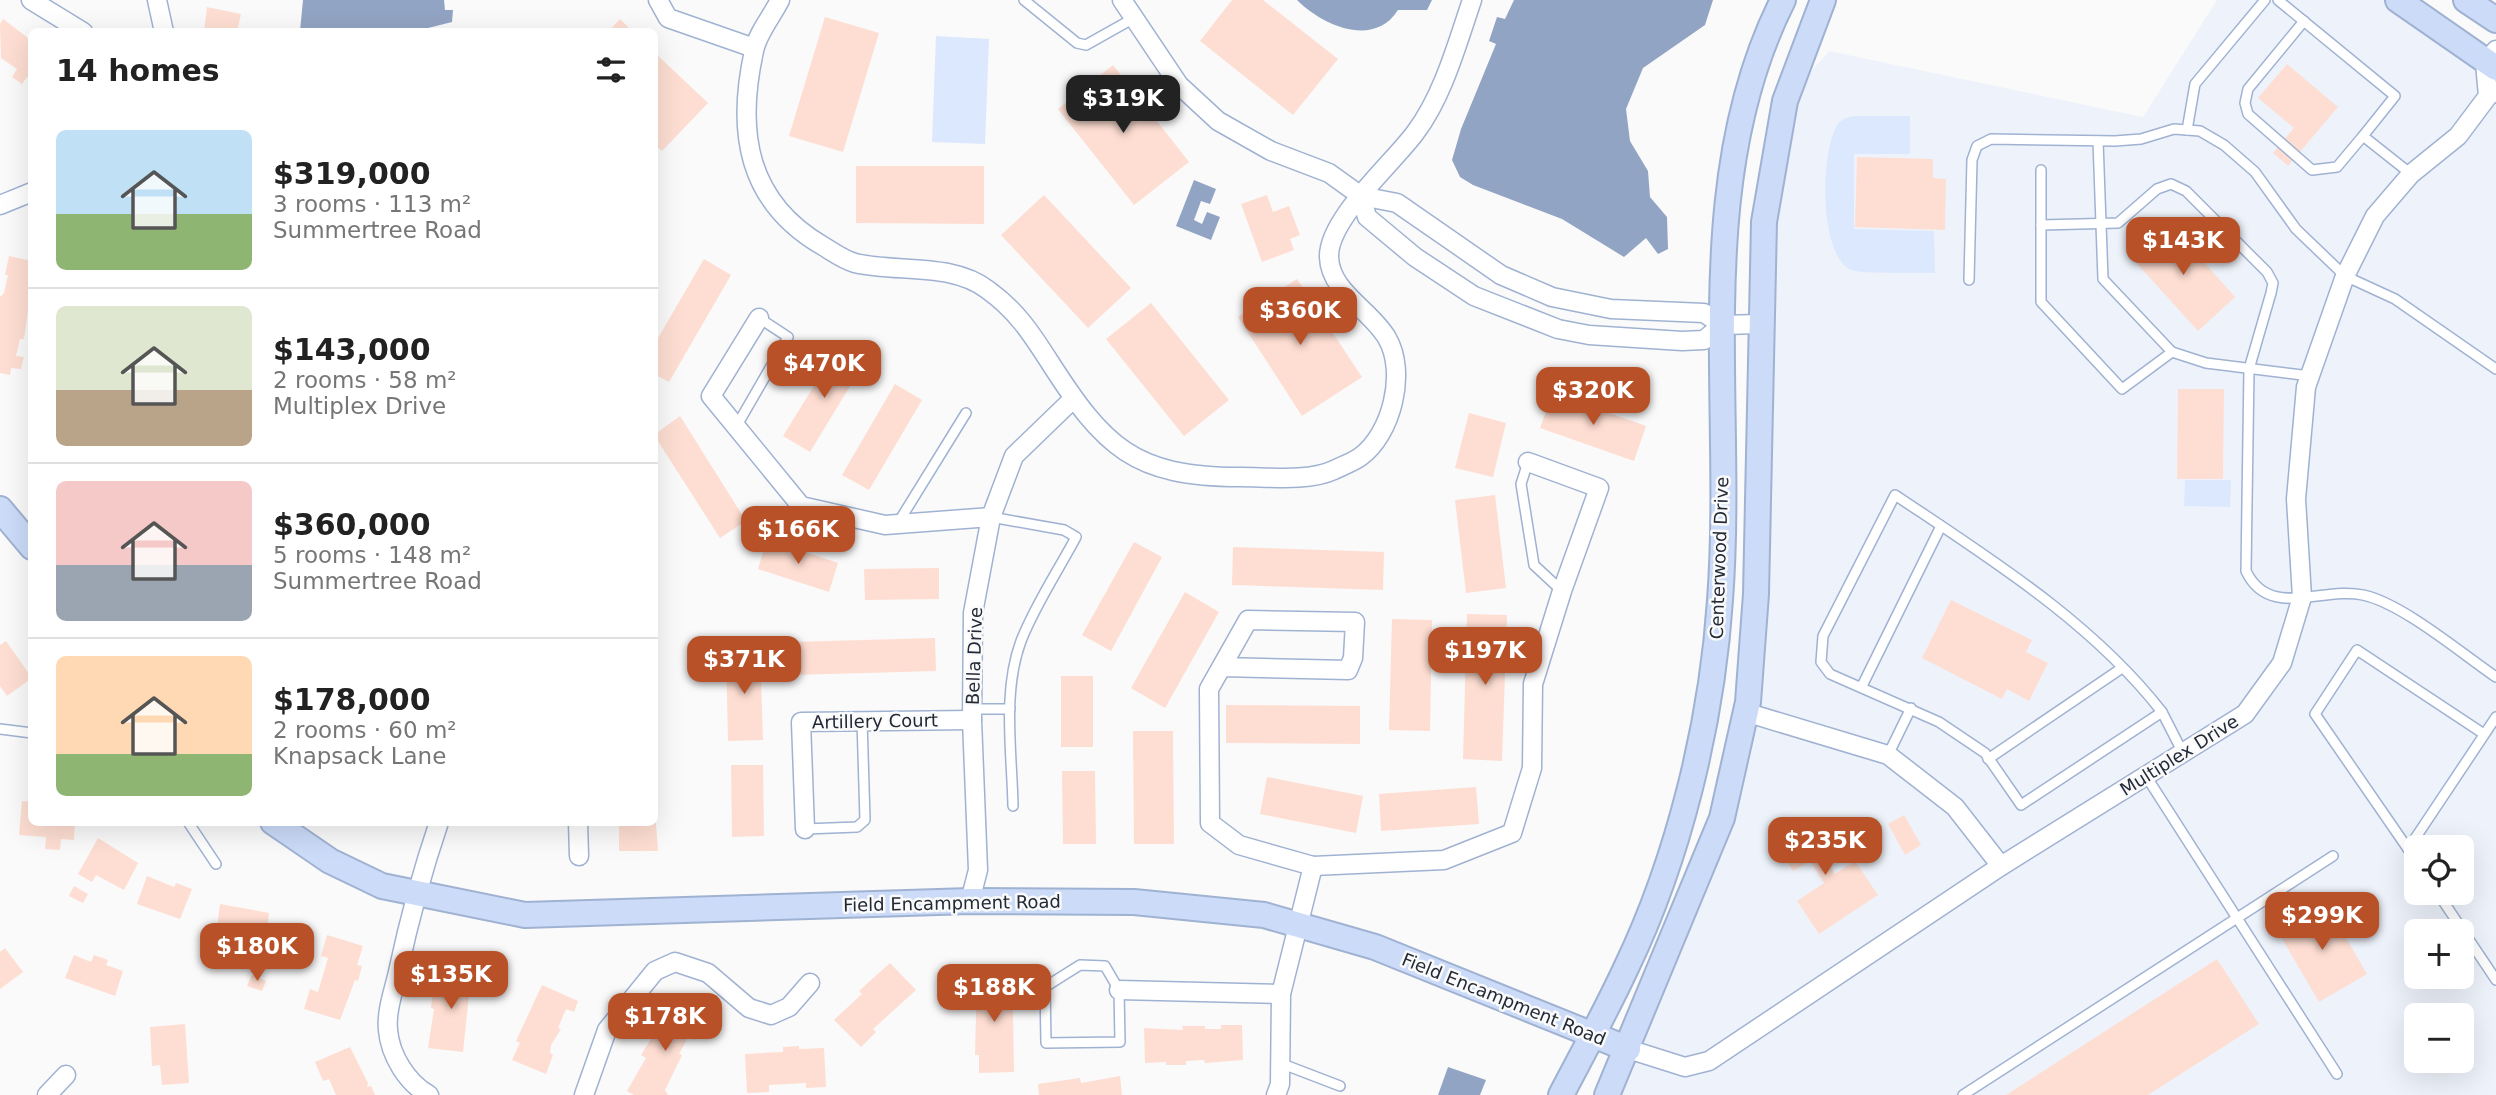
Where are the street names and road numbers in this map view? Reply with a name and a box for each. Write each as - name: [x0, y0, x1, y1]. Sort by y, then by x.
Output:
- street label: Centerwood Drive: [1706, 476, 1732, 640]
- street label: Bella Drive: [962, 607, 986, 705]
- street label: Artillery Court: [812, 709, 938, 733]
- street label: Multiplex Drive: [2116, 710, 2242, 800]
- street label: Field Encampment Road: [843, 891, 1061, 915]
- street label: Field Encampment Road: [1399, 948, 1609, 1050]

